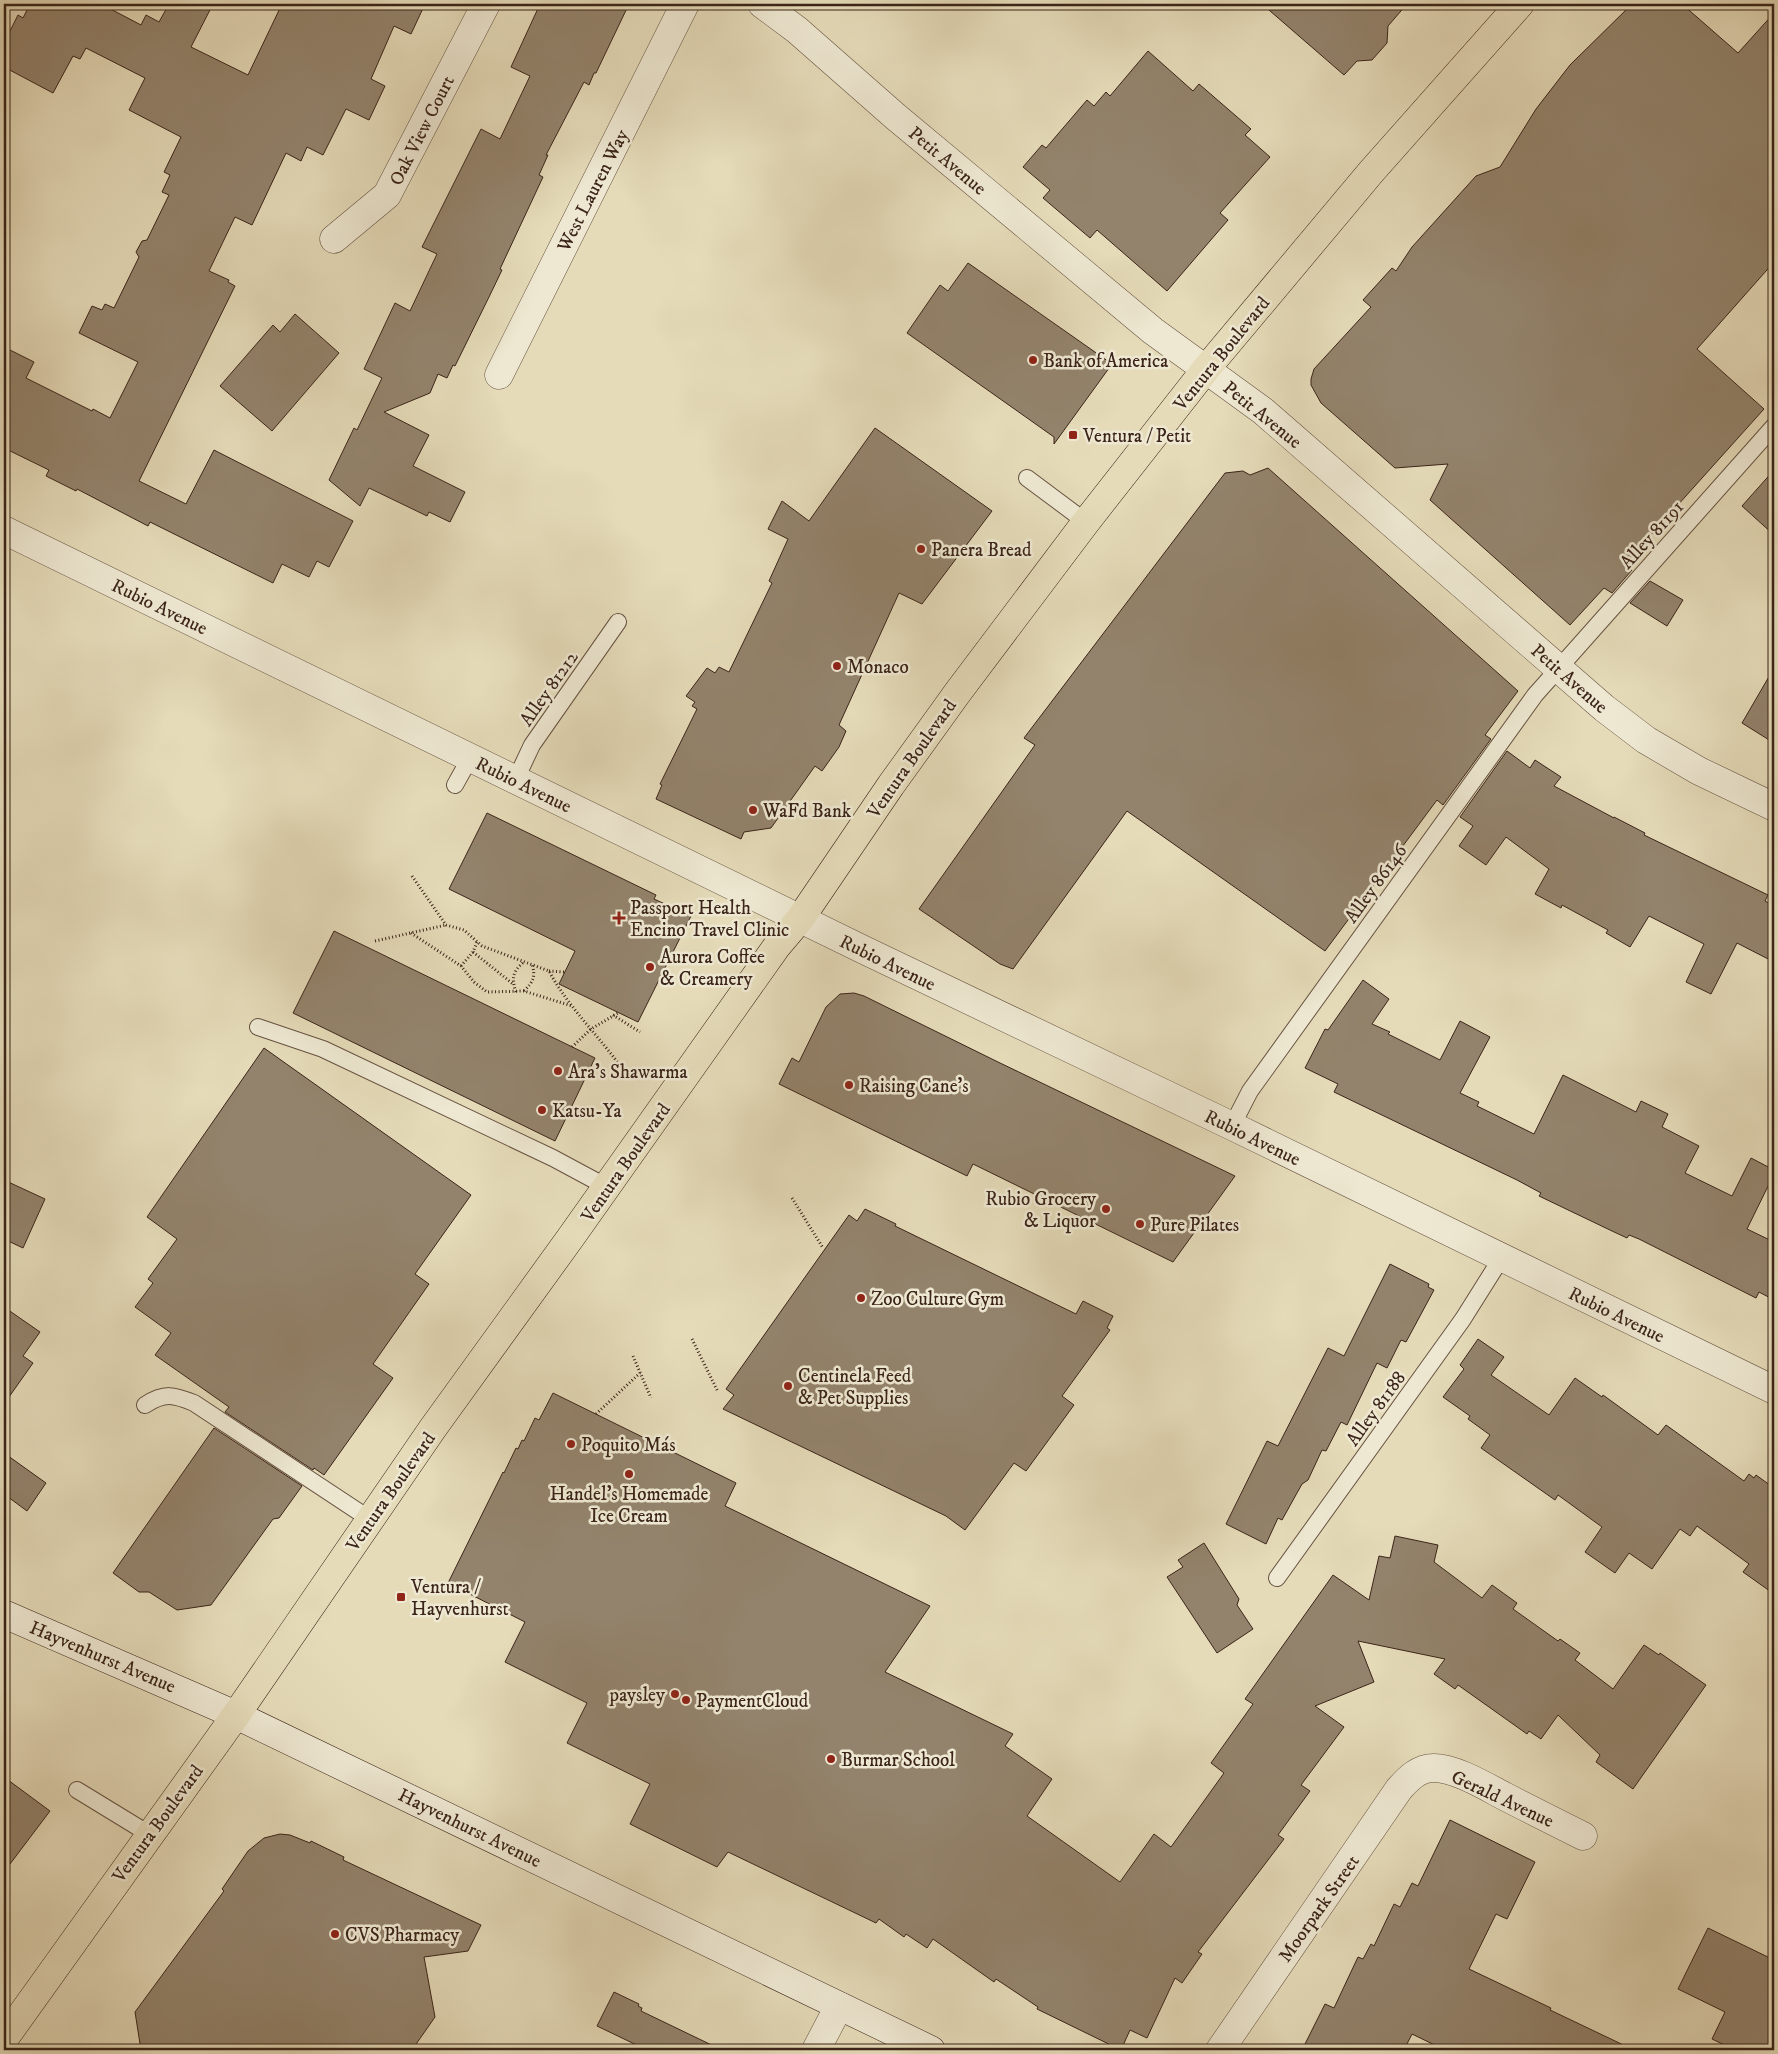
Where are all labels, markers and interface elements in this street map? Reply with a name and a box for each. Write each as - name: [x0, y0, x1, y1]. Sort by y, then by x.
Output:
- street label: Oak View Court: [385, 72, 460, 189]
- street label: Petit Avenue: [903, 122, 991, 200]
- street label: West Lauren Way: [552, 125, 634, 256]
- street label: Ventura Boulevard: [1169, 292, 1275, 416]
- place label: Bank of America: [1043, 350, 1168, 373]
- marker: Bank of America: [1027, 354, 1039, 366]
- street label: Petit Avenue: [1218, 376, 1306, 454]
- place label: Ventura / Petit: [1082, 425, 1191, 448]
- marker: Ventura / Petit: [1067, 429, 1079, 441]
- street label: Alley 81191: [1615, 496, 1689, 574]
- place label: Panera Bread: [931, 539, 1032, 562]
- marker: Panera Bread: [915, 543, 927, 555]
- street label: Rubio Avenue: [108, 574, 211, 640]
- street label: Petit Avenue: [1526, 639, 1612, 719]
- street label: Alley 81212: [515, 646, 584, 731]
- place label: Monaco: [847, 656, 909, 679]
- marker: Monaco: [831, 660, 843, 672]
- street label: Ventura Boulevard: [862, 694, 962, 824]
- street label: Rubio Avenue: [472, 752, 575, 818]
- place label: WaFd Bank: [762, 800, 852, 823]
- marker: WaFd Bank: [747, 804, 759, 816]
- street label: Alley 86146: [1340, 839, 1413, 928]
- place label: Passport Health Encino Travel Clinic: [630, 897, 789, 942]
- marker: Passport Health Encino Travel Clinic: [612, 911, 626, 925]
- street label: Rubio Avenue: [836, 930, 939, 996]
- place label: Aurora Coffee & Creamery: [660, 946, 765, 991]
- marker: Aurora Coffee & Creamery: [644, 961, 656, 973]
- place label: Ara's Shawarma: [568, 1061, 688, 1084]
- marker: Ara's Shawarma: [552, 1065, 564, 1077]
- place label: Raising Cane's: [859, 1075, 968, 1098]
- marker: Raising Cane's: [843, 1079, 855, 1091]
- street label: Ventura Boulevard: [576, 1098, 676, 1228]
- place label: Katsu-Ya: [552, 1100, 622, 1123]
- marker: Katsu-Ya: [536, 1104, 548, 1116]
- street label: Rubio Avenue: [1201, 1105, 1304, 1171]
- place label: Rubio Grocery & Liquor: [985, 1188, 1097, 1234]
- marker: Rubio Grocery & Liquor: [1100, 1203, 1112, 1215]
- place label: Pure Pilates: [1150, 1214, 1239, 1237]
- marker: Pure Pilates: [1134, 1218, 1146, 1230]
- street label: Rubio Avenue: [1565, 1282, 1668, 1348]
- place label: Zoo Culture Gym: [871, 1288, 1004, 1311]
- marker: Zoo Culture Gym: [855, 1292, 867, 1304]
- place label: Centinela Feed & Pet Supplies: [798, 1365, 912, 1410]
- street label: Alley 81188: [1341, 1367, 1411, 1451]
- marker: Centinela Feed & Pet Supplies: [782, 1380, 794, 1392]
- street label: Ventura Boulevard: [341, 1427, 441, 1557]
- place label: Poquito Más: [581, 1434, 676, 1458]
- marker: Poquito Más: [565, 1438, 577, 1450]
- marker: Handel's Homemade Ice Cream: [623, 1468, 635, 1480]
- place label: Handel's Homemade Ice Cream: [550, 1483, 708, 1528]
- place label: Ventura / Hayvenhurst: [410, 1576, 509, 1621]
- marker: Ventura / Hayvenhurst: [395, 1591, 407, 1603]
- street label: Hayvenhurst Avenue: [26, 1616, 179, 1699]
- place label: paysley: [609, 1684, 666, 1707]
- marker: paysley: [669, 1688, 681, 1700]
- place label: PaymentCloud: [696, 1690, 809, 1713]
- marker: PaymentCloud: [680, 1694, 692, 1706]
- place label: Burmar School: [841, 1749, 955, 1772]
- marker: Burmar School: [825, 1753, 837, 1765]
- street label: Ventura Boulevard: [107, 1760, 209, 1888]
- street label: Gerald Avenue: [1448, 1766, 1557, 1833]
- street label: Hayvenhurst Avenue: [394, 1784, 545, 1873]
- street label: Moorpark Street: [1274, 1851, 1365, 1967]
- place label: CVS Pharmacy: [345, 1924, 460, 1947]
- marker: CVS Pharmacy: [329, 1928, 341, 1940]

